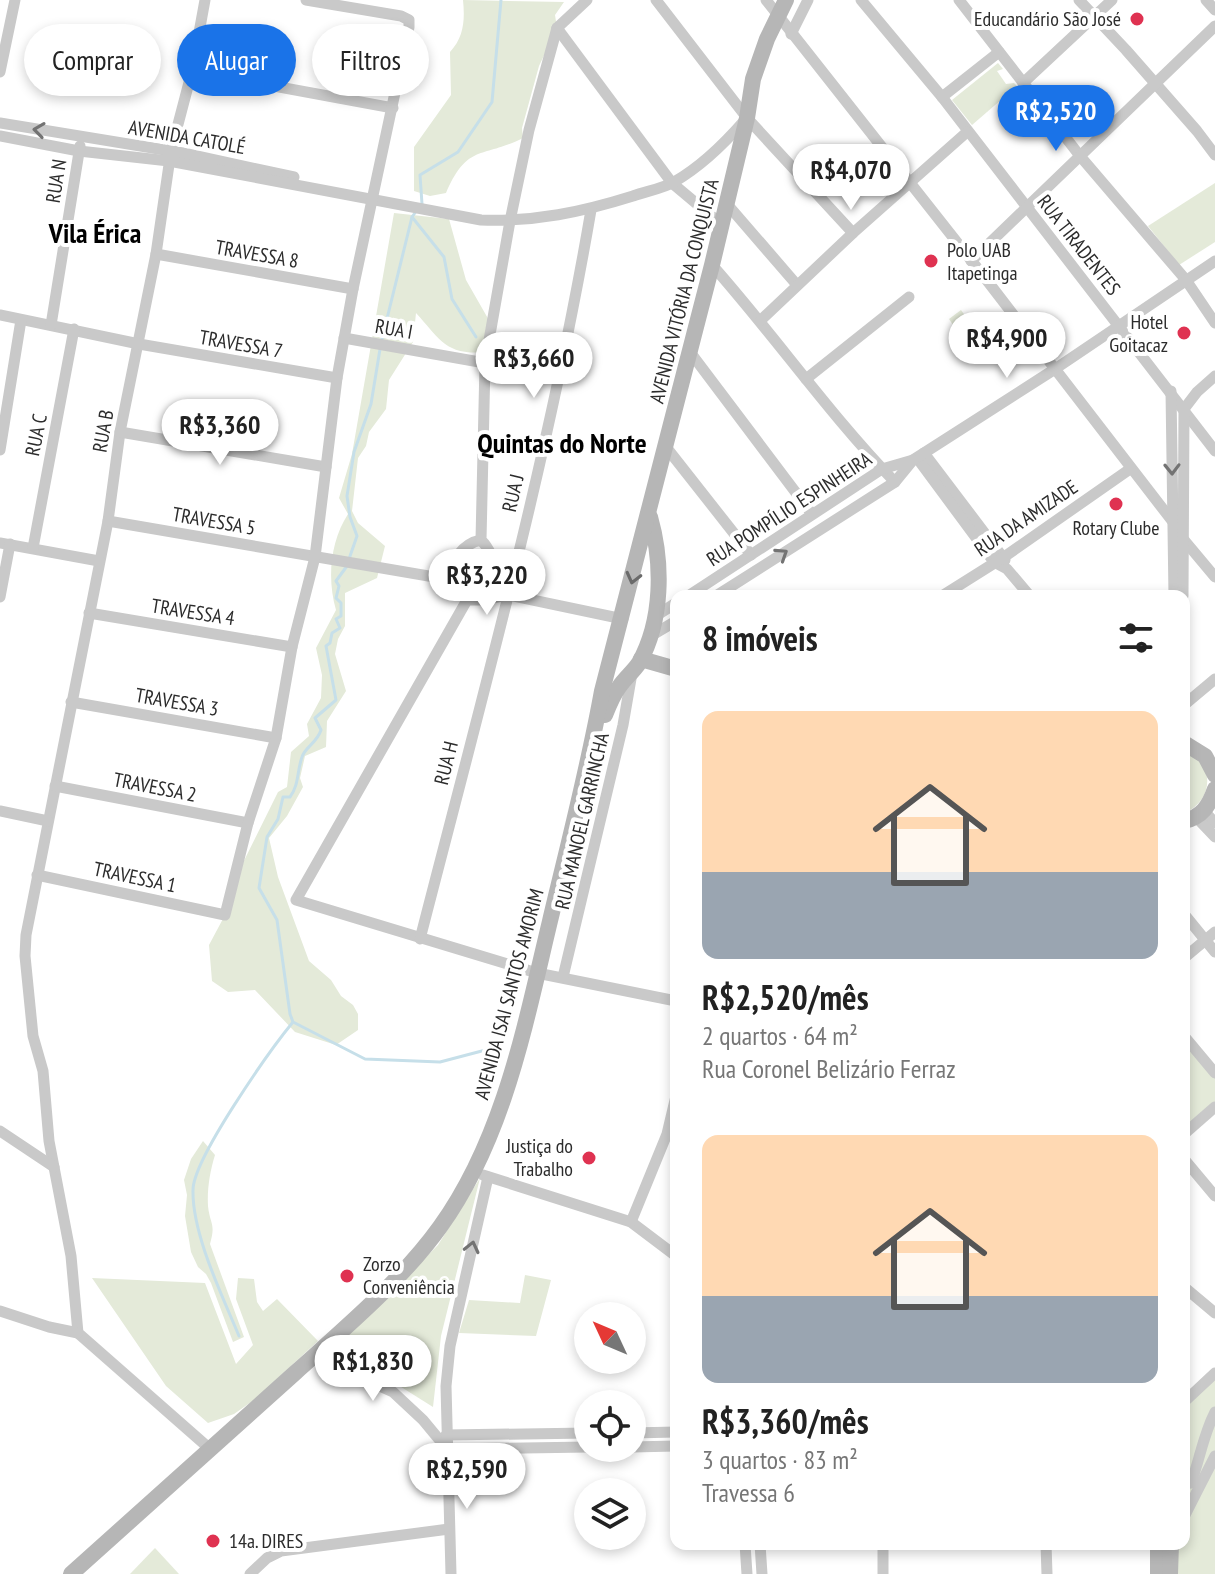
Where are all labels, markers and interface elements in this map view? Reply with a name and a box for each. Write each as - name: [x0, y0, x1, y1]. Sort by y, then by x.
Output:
- place label: Educandário São José: [974, 6, 1121, 32]
- marker: Educandário São José: [1128, 10, 1146, 28]
- chip: Comprar: [24, 24, 161, 96]
- chip: Alugar: [177, 24, 296, 96]
- chip: Filtros: [312, 24, 429, 96]
- pin: R$2,520: [982, 85, 1130, 153]
- text: R$2,520: [1016, 94, 1096, 127]
- street label: AVENIDA CATOLÉ: [127, 114, 247, 160]
- one-way arrow: [32, 122, 45, 139]
- pin: R$4,070: [777, 144, 925, 212]
- text: R$4,070: [811, 153, 891, 186]
- street label: RUA N: [40, 157, 72, 205]
- street label: AVENIDA VITÓRIA DA CONQUISTA: [644, 176, 725, 406]
- street label: RUA TIRADENTES: [1032, 189, 1126, 301]
- district label: Vila Érica: [48, 214, 141, 251]
- street label: TRAVESSA 8: [213, 234, 301, 274]
- place label: Polo UAB Itapetinga: [947, 237, 1017, 286]
- marker: Polo UAB Itapetinga: [922, 252, 940, 270]
- place label: Hotel Goitacaz: [1109, 309, 1168, 358]
- pin: R$4,900: [933, 312, 1081, 380]
- street label: RUA I: [373, 313, 415, 345]
- text: R$4,900: [967, 321, 1047, 354]
- street label: TRAVESSA 7: [197, 324, 285, 364]
- marker: Hotel Goitacaz: [1175, 324, 1193, 342]
- pin: R$3,660: [460, 332, 608, 400]
- text: R$3,660: [494, 341, 574, 374]
- pin: R$3,360: [146, 399, 294, 467]
- street label: RUA B: [87, 408, 119, 454]
- text: R$3,360: [180, 408, 260, 441]
- street label: RUA C: [19, 412, 53, 458]
- district label: Quintas do Norte: [477, 424, 647, 461]
- street label: RUA POMPÍLIO ESPINHEIRA: [702, 446, 877, 572]
- one-way arrow: [1163, 463, 1181, 476]
- street label: RUA J: [496, 472, 530, 514]
- street label: RUA DA AMIZADE: [969, 474, 1083, 562]
- marker: Rotary Clube: [1107, 495, 1125, 513]
- street label: TRAVESSA 5: [170, 501, 258, 541]
- place label: Rotary Clube: [1072, 515, 1160, 541]
- pin: R$3,220: [413, 549, 561, 617]
- one-way arrow: [773, 549, 788, 564]
- text: R$3,220: [447, 558, 527, 591]
- one-way arrow: [625, 571, 642, 584]
- street label: TRAVESSA 4: [150, 593, 236, 631]
- text: 8 imóveis: [702, 616, 818, 660]
- icon: filters: [1114, 616, 1158, 660]
- street label: TRAVESSA 3: [133, 682, 221, 722]
- street label: RUA MANOEL GARRINCHA: [549, 730, 615, 912]
- street label: RUA H: [428, 739, 464, 787]
- icon: home: [858, 763, 1002, 907]
- street label: TRAVESSA 2: [111, 766, 199, 808]
- street label: TRAVESSA 1: [91, 856, 179, 898]
- street label: AVENIDA ISAI SANTOS AMORIM: [468, 886, 550, 1102]
- text: R$2,520/mês: [702, 975, 869, 1019]
- text: 2 quartos · 64 m²: [702, 1019, 858, 1052]
- text: Rua Coronel Belizário Ferraz: [702, 1052, 956, 1085]
- place label: Justiça do Trabalho: [505, 1133, 573, 1182]
- marker: Justiça do Trabalho: [580, 1149, 598, 1167]
- icon: home: [858, 1187, 1002, 1331]
- one-way arrow: [463, 1241, 480, 1255]
- place label: Zorzo Conveniência: [363, 1251, 455, 1300]
- marker: Zorzo Conveniência: [338, 1267, 356, 1285]
- north arrow: [574, 1302, 646, 1374]
- map controls: [574, 1302, 646, 1550]
- pin: R$1,830: [299, 1335, 447, 1403]
- text: R$1,830: [333, 1344, 413, 1377]
- button: locate: [574, 1390, 646, 1462]
- text: R$3,360/mês: [702, 1399, 869, 1443]
- pin: R$2,590: [393, 1443, 541, 1511]
- text: 3 quartos · 83 m²: [702, 1443, 858, 1476]
- text: R$2,590: [427, 1452, 507, 1485]
- text: Travessa 6: [702, 1476, 795, 1509]
- button: layers: [574, 1478, 646, 1550]
- place label: 14a. DIRES: [229, 1528, 303, 1554]
- marker: 14a. DIRES: [204, 1532, 222, 1550]

